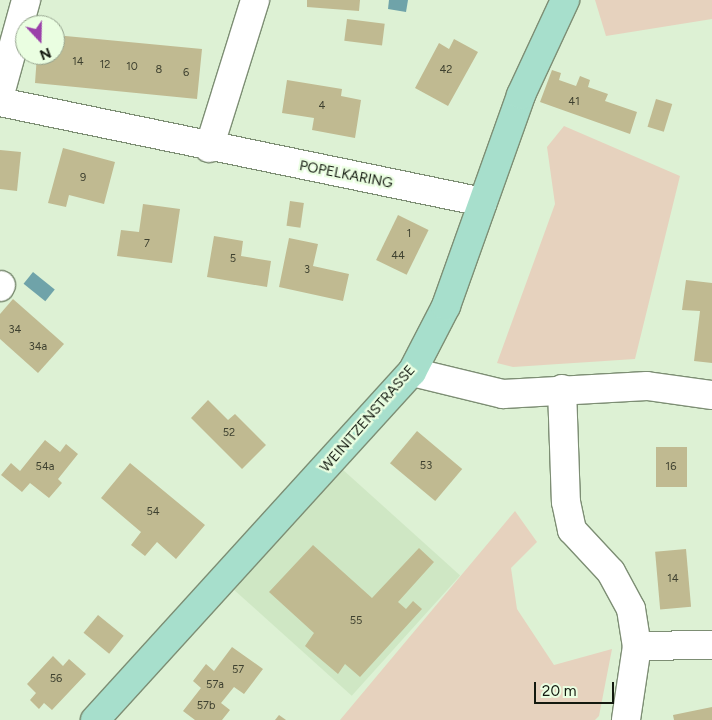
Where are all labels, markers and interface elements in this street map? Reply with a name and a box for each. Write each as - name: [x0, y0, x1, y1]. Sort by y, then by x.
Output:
- north arrow: [15, 15, 65, 65]
- text: N: [37, 44, 53, 63]
- house number: 14: [72, 55, 84, 69]
- house number: 12: [100, 58, 110, 72]
- house number: 10: [126, 60, 138, 74]
- house number: 8: [156, 63, 162, 77]
- house number: 42: [440, 63, 452, 77]
- house number: 6: [183, 66, 189, 80]
- house number: 41: [568, 95, 580, 109]
- house number: 4: [319, 99, 325, 113]
- street label: POPELKARING: [298, 158, 394, 192]
- house number: 9: [80, 171, 86, 185]
- house number: 1: [407, 227, 411, 241]
- house number: 7: [144, 237, 150, 251]
- house number: 44: [391, 249, 405, 263]
- house number: 5: [230, 252, 236, 266]
- house number: 3: [304, 263, 310, 277]
- house number: 34: [9, 323, 21, 337]
- house number: 34a: [29, 340, 47, 354]
- street label: WEINITZENSTRASSE: [317, 362, 419, 476]
- house number: 52: [223, 426, 235, 440]
- house number: 53: [420, 459, 432, 473]
- house number: 54a: [36, 460, 54, 474]
- house number: 16: [666, 460, 676, 474]
- house number: 54: [146, 505, 160, 519]
- house number: 14: [667, 572, 679, 586]
- house number: 55: [350, 614, 362, 628]
- house number: 57: [232, 663, 244, 677]
- house number: 56: [50, 672, 62, 686]
- scale bar: [537, 672, 617, 704]
- house number: 57a: [206, 678, 224, 692]
- text: 20 m: [542, 682, 576, 700]
- house number: 57b: [197, 699, 215, 713]

